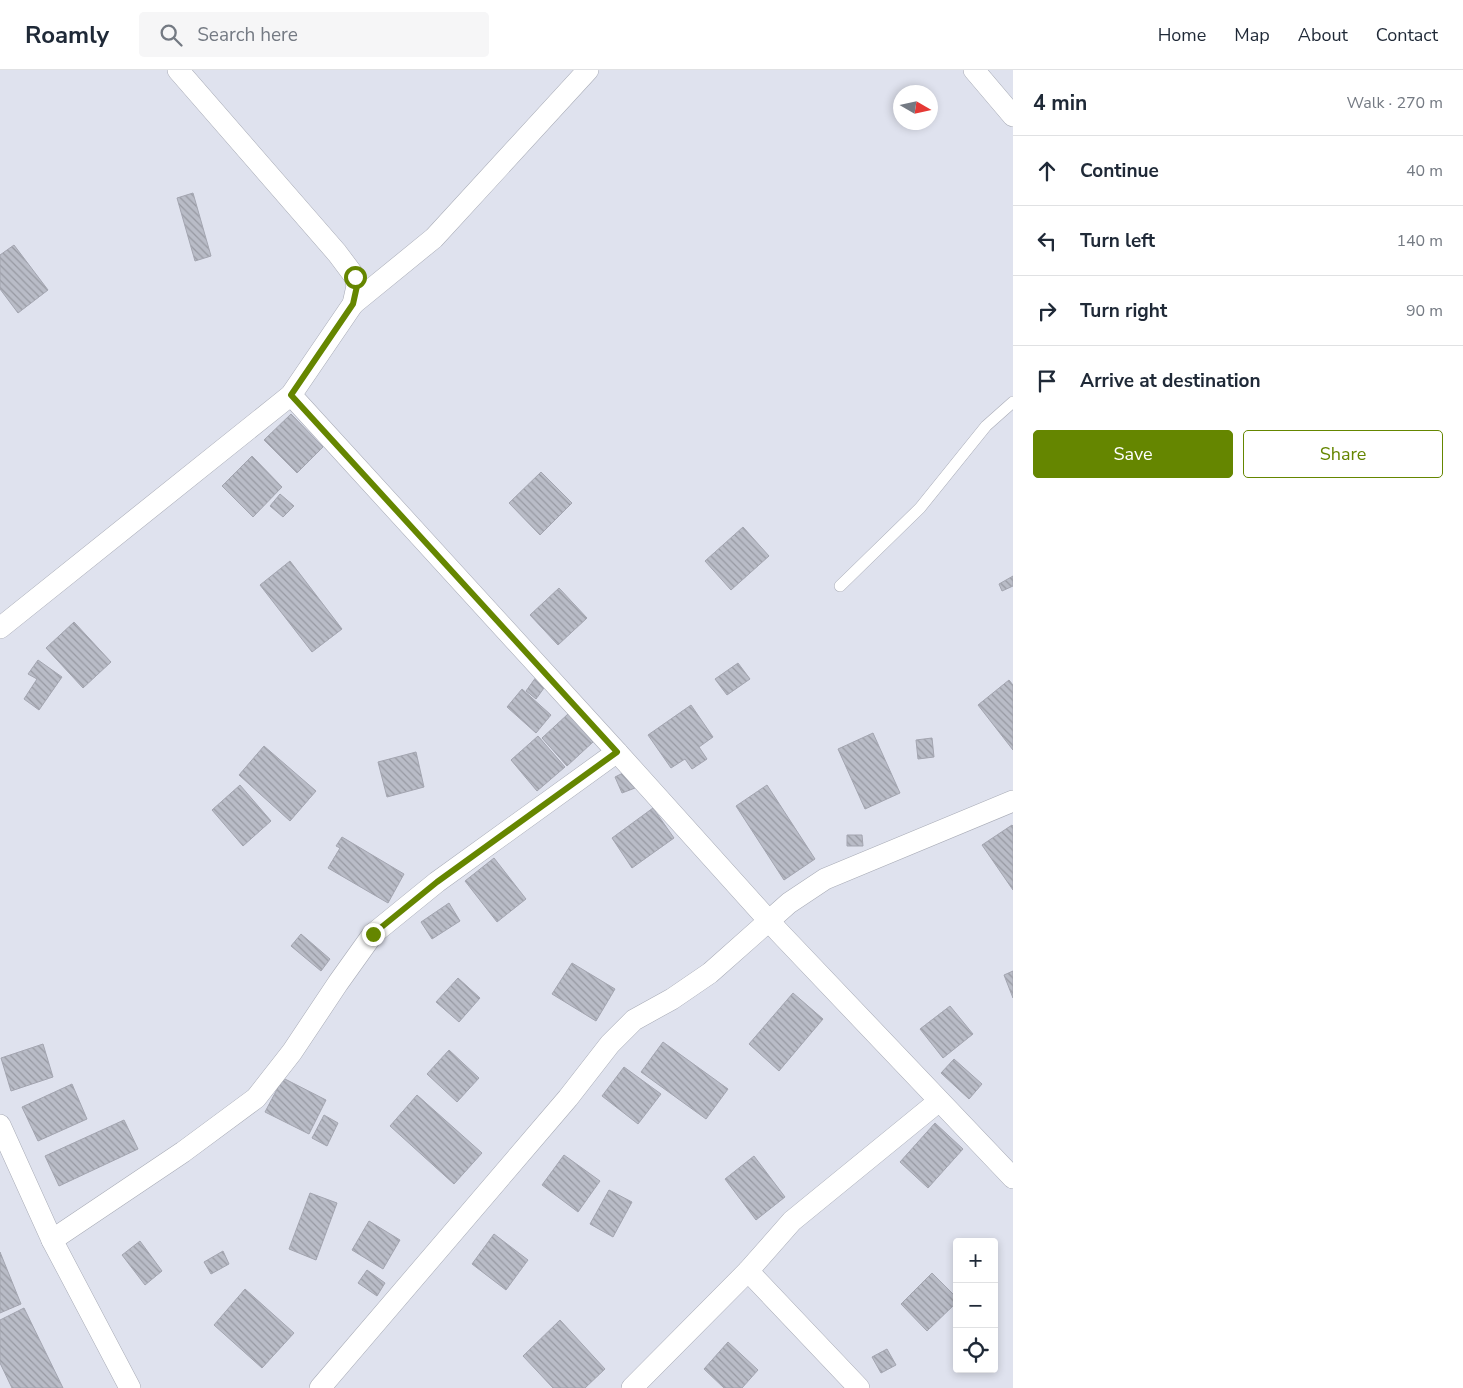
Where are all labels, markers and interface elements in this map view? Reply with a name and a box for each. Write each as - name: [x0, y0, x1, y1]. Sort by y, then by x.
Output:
- search box: [139, 12, 489, 57]
- text: Roamly: [25, 19, 109, 51]
- icon: search: [157, 21, 185, 49]
- text: Search here: [197, 22, 298, 48]
- text: Home: [1158, 23, 1206, 47]
- text: Map: [1234, 23, 1270, 47]
- text: About: [1298, 23, 1348, 47]
- text: Contact: [1376, 23, 1438, 47]
- north arrow: [893, 85, 938, 130]
- text: 4 min: [1033, 89, 1087, 117]
- text: Walk · 270 m: [1347, 92, 1443, 114]
- icon: ahead: [1033, 157, 1061, 185]
- text: Continue: [1080, 158, 1159, 184]
- text: 40 m: [1406, 160, 1443, 182]
- icon: left: [1033, 227, 1061, 255]
- text: Turn left: [1080, 228, 1155, 254]
- text: 140 m: [1396, 230, 1443, 252]
- route start: [344, 266, 367, 289]
- icon: right: [1033, 297, 1061, 325]
- text: Turn right: [1080, 298, 1167, 324]
- text: 90 m: [1406, 300, 1443, 322]
- icon: arrive: [1033, 367, 1061, 395]
- text: Arrive at destination: [1080, 368, 1261, 394]
- button: Save: [1033, 430, 1233, 478]
- button: Share: [1243, 430, 1443, 478]
- route end: [362, 923, 385, 946]
- map controls: [953, 1238, 998, 1373]
- button: +: [953, 1238, 998, 1283]
- button: −: [953, 1283, 998, 1328]
- button: locate: [953, 1328, 998, 1373]

